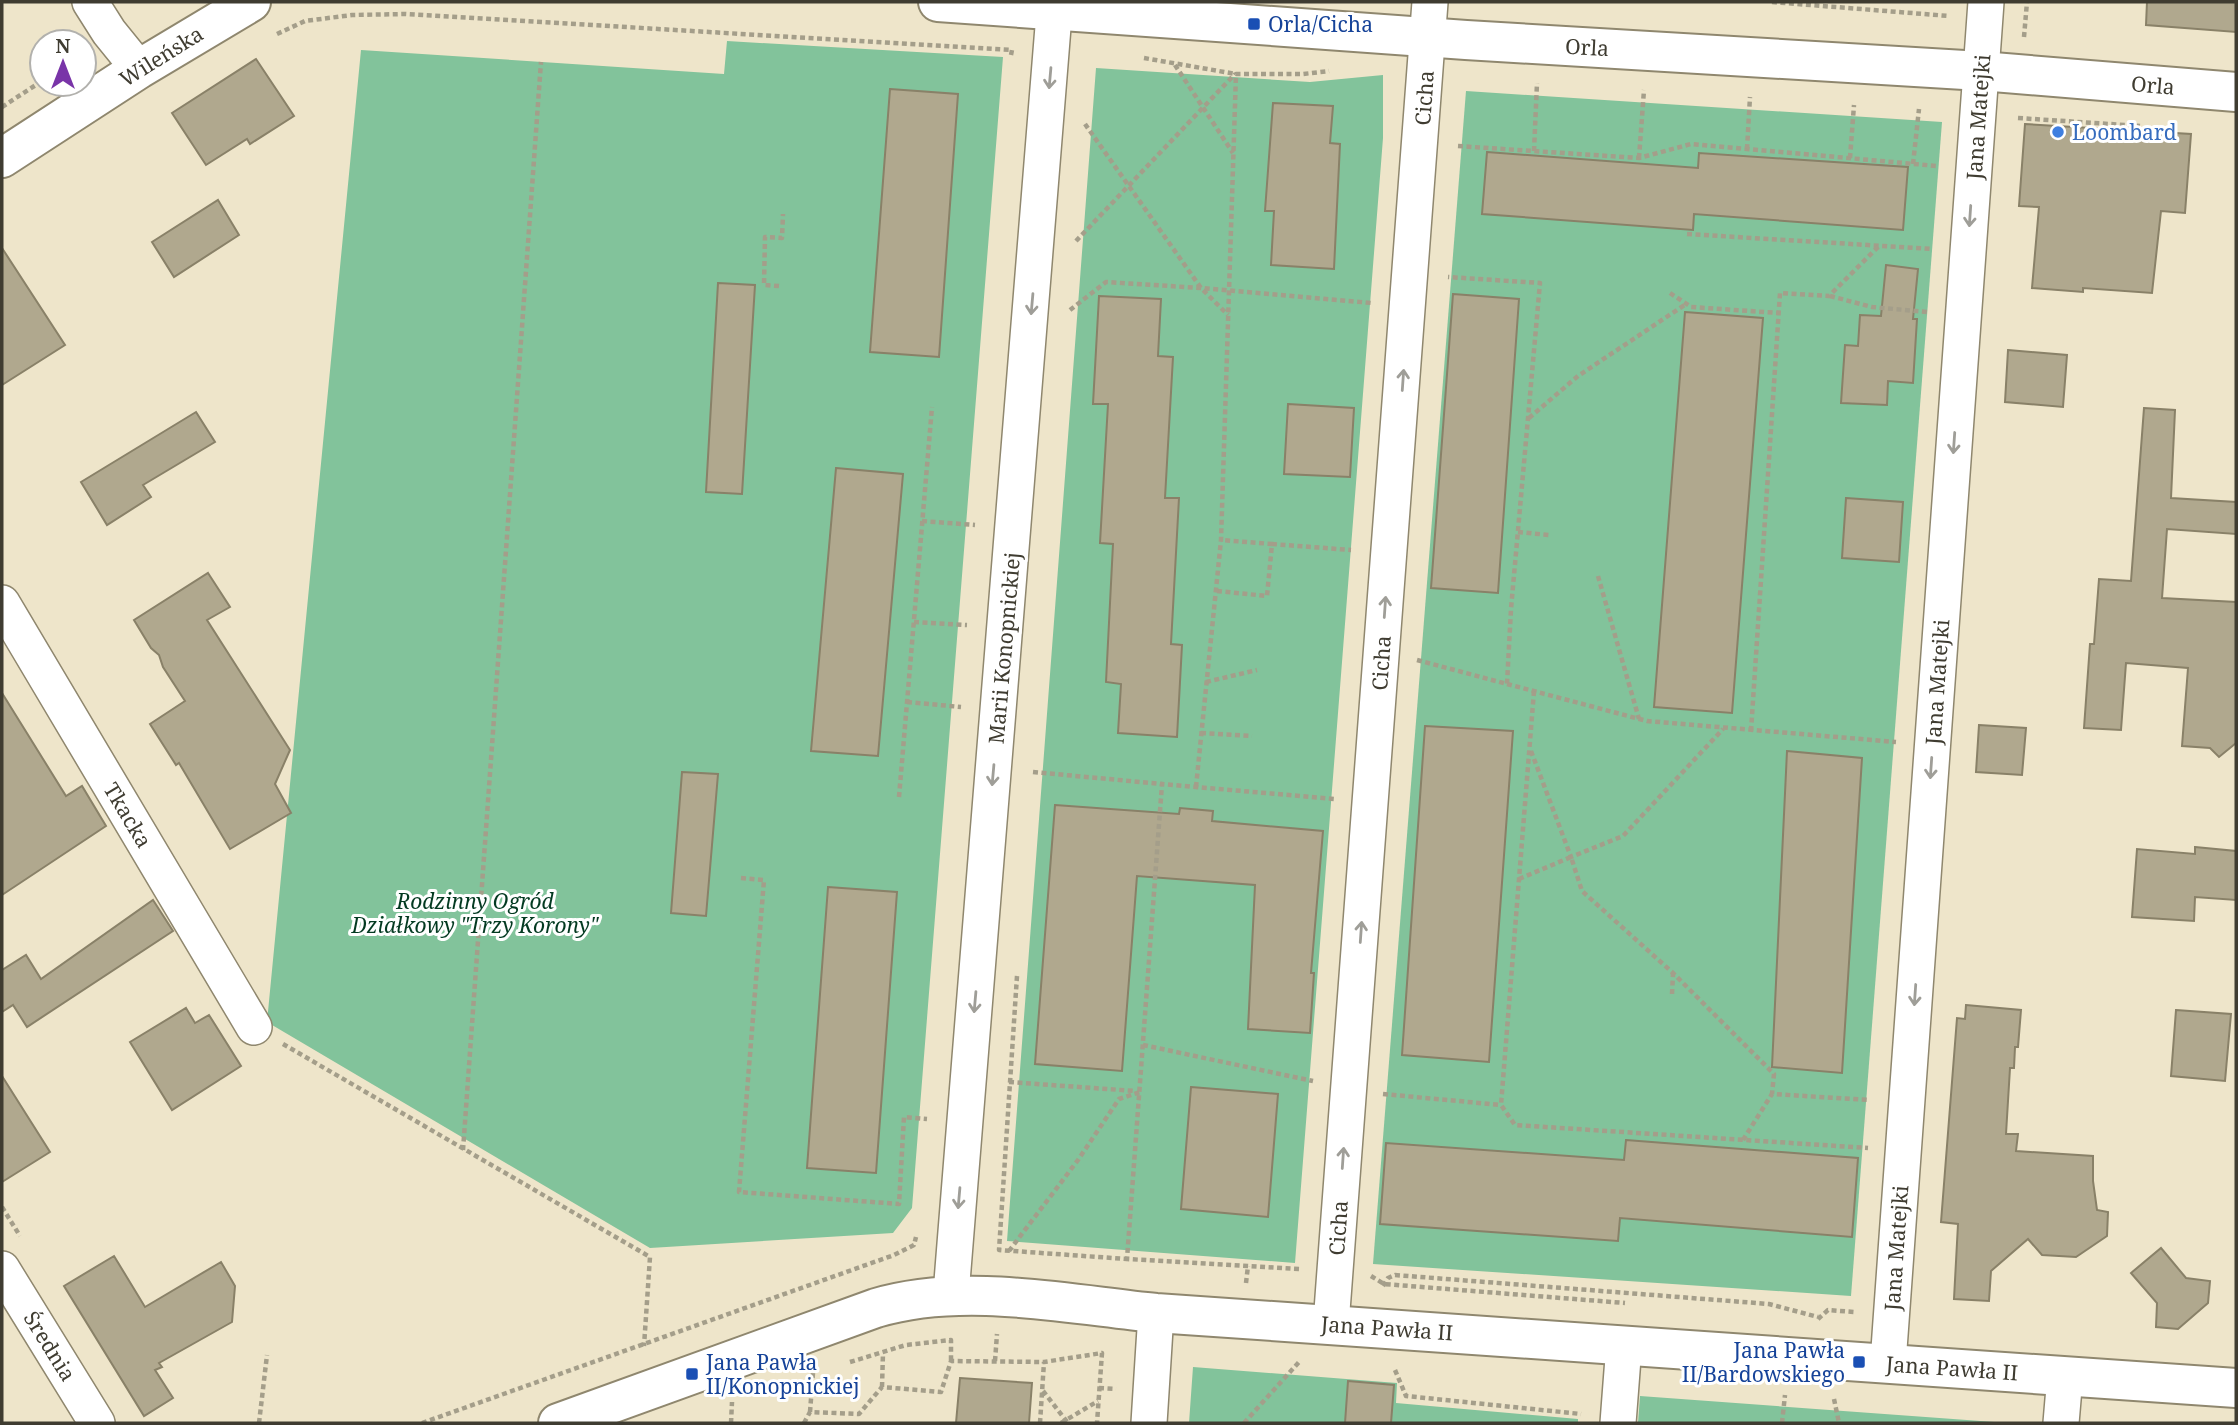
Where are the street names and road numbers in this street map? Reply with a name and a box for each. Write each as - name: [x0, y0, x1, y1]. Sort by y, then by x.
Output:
- street label: Wileńska: [114, 19, 208, 93]
- street label: Orla: [1564, 32, 1610, 62]
- street label: Jana Matejki: [1960, 53, 1996, 182]
- street label: Orla: [2130, 69, 2176, 101]
- street label: Cicha: [1408, 70, 1440, 126]
- street label: Marii Konopnickiej: [982, 551, 1026, 745]
- street label: Jana Matejki: [1919, 618, 1955, 747]
- street label: Cicha: [1365, 635, 1397, 691]
- street label: Tkacka: [98, 777, 158, 853]
- street label: Jana Matejki: [1878, 1184, 1914, 1313]
- street label: Cicha: [1322, 1200, 1354, 1256]
- street label: Średnia: [18, 1306, 82, 1386]
- street label: Jana Pawła II: [1319, 1309, 1454, 1347]
- street label: Jana Pawła II: [1884, 1349, 2019, 1387]

